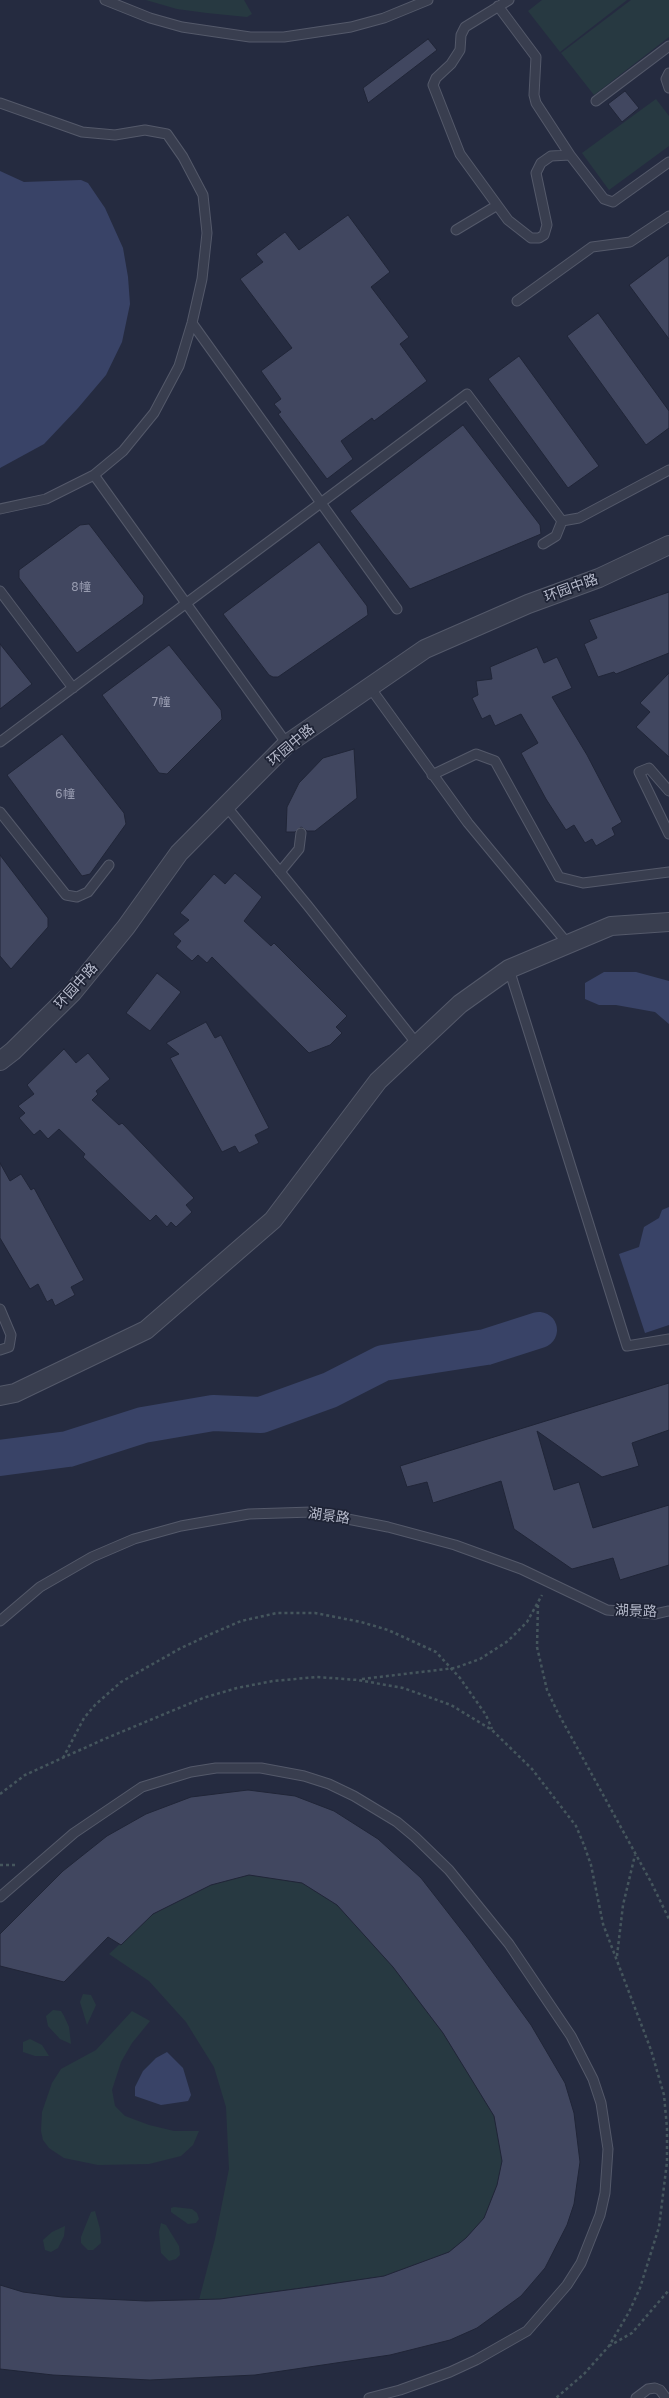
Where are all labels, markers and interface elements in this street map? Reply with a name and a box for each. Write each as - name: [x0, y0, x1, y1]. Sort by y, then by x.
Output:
- street label: 环园中路: [542, 571, 600, 605]
- house number: 8幢: [71, 580, 91, 594]
- house number: 7幢: [152, 695, 170, 709]
- street label: 环园中路: [264, 721, 318, 769]
- house number: 6幢: [55, 787, 75, 801]
- street label: 环园中路: [51, 960, 101, 1012]
- street label: 湖景路: [307, 1505, 351, 1527]
- street label: 湖景路: [615, 1602, 657, 1620]

